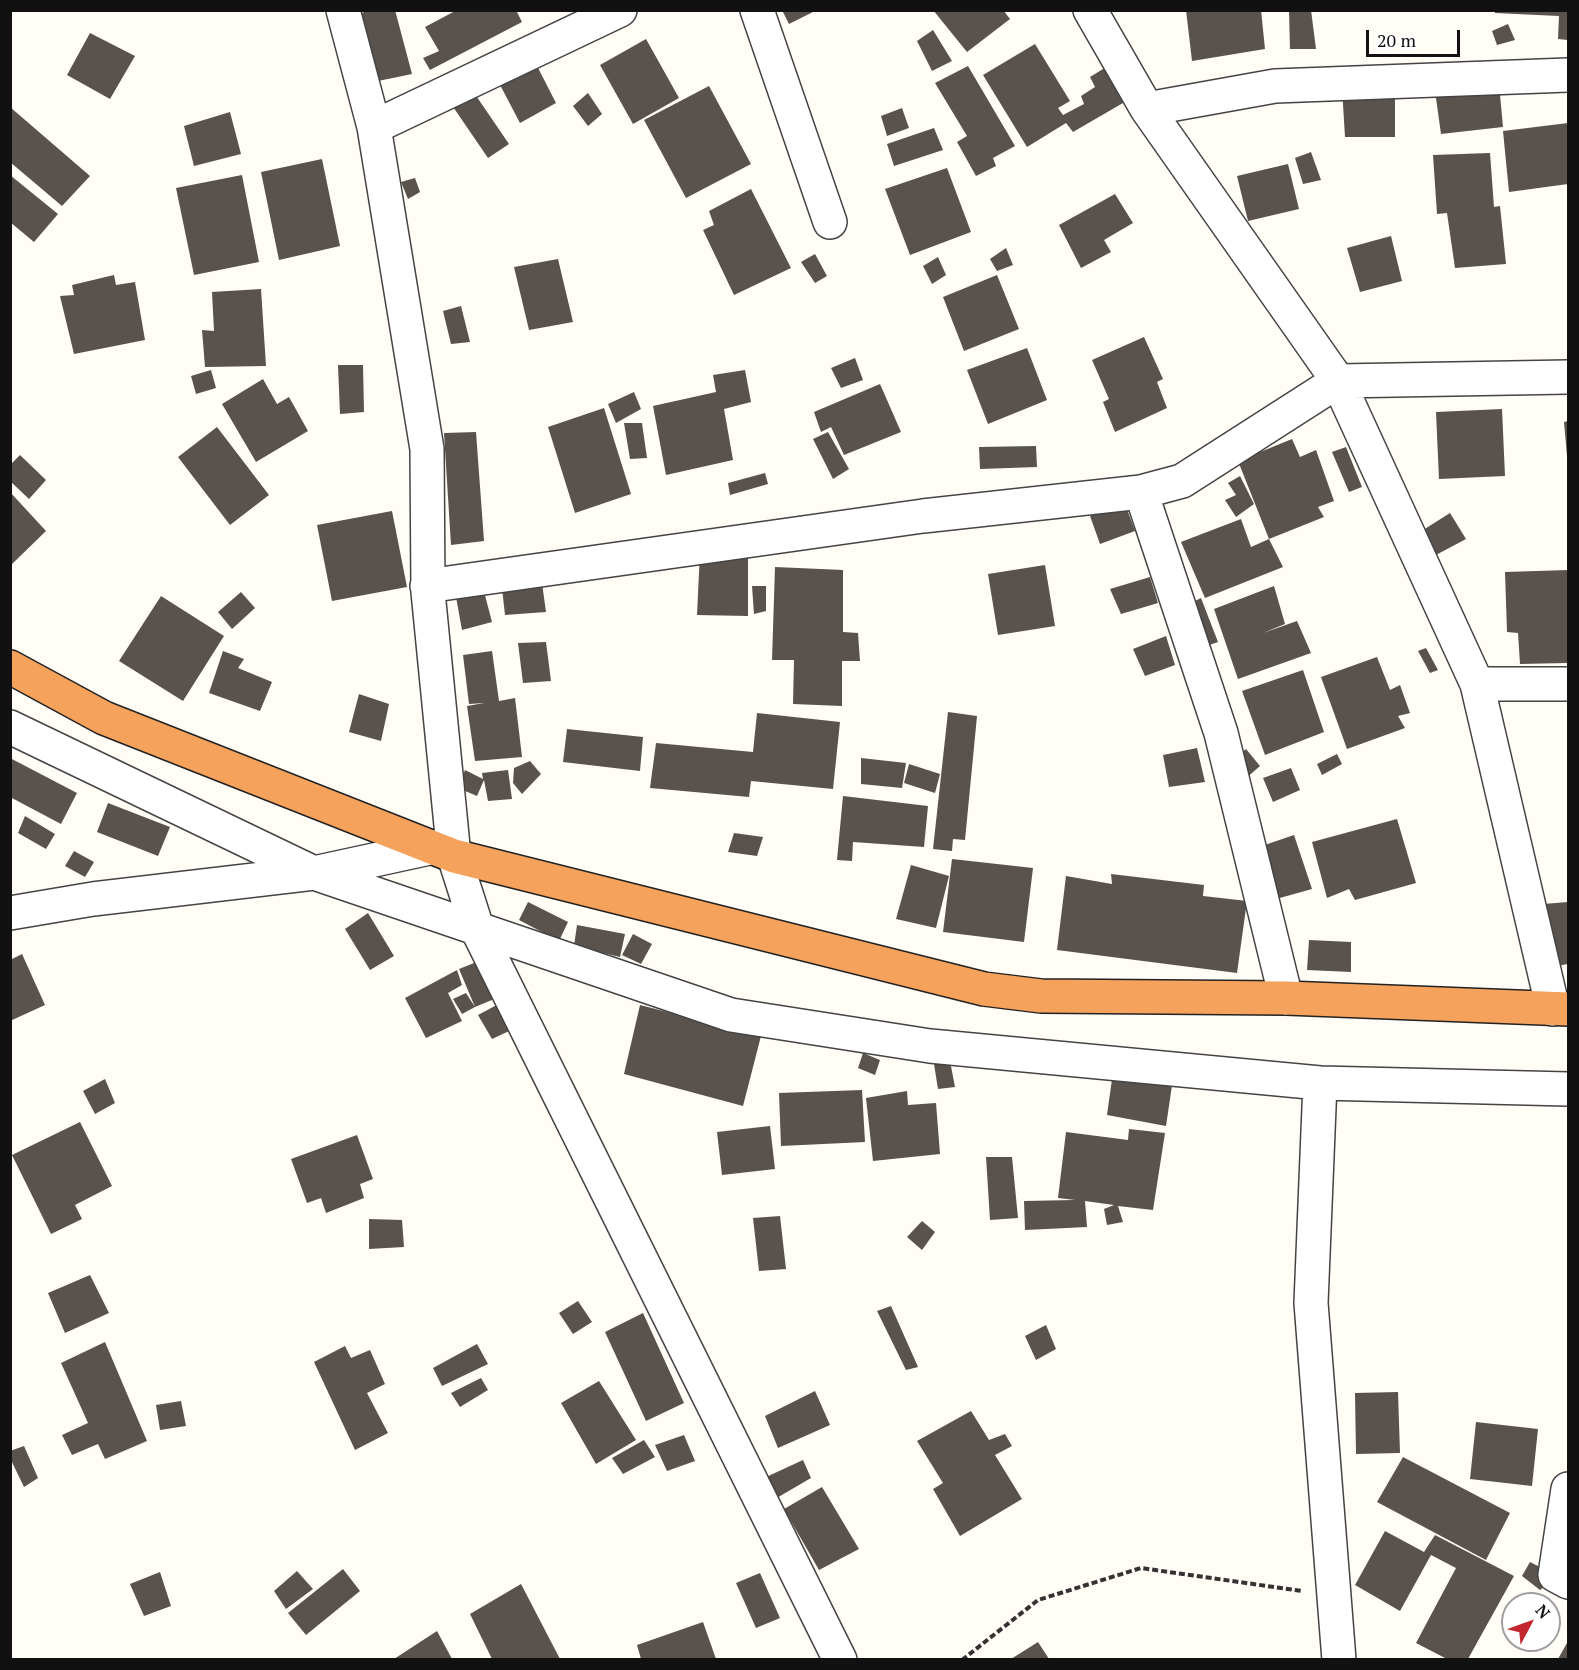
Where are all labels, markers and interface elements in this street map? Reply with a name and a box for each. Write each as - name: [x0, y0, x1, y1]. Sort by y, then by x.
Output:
- scale bar: [1369, 18, 1464, 56]
- text: 20 m: [1377, 28, 1416, 52]
- north arrow: [1501, 1592, 1561, 1652]
- text: N: [1531, 1600, 1555, 1623]

